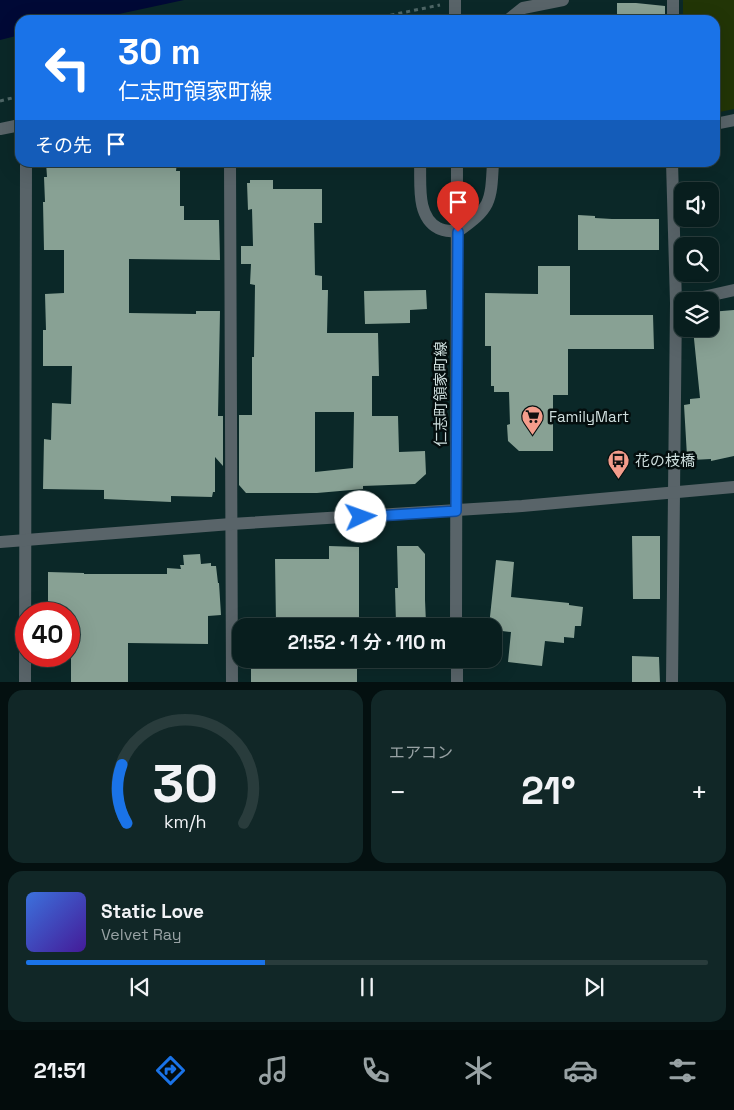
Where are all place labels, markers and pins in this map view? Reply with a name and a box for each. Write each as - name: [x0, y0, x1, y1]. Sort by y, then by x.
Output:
- pin: [437, 181, 479, 232]
- supermarket icon: FamilyMart: [521, 404, 545, 435]
- place label: FamilyMart: [549, 407, 629, 426]
- bus stop icon: 花の枝橋: [607, 448, 631, 479]
- place label: 花の枝橋: [635, 451, 695, 470]

